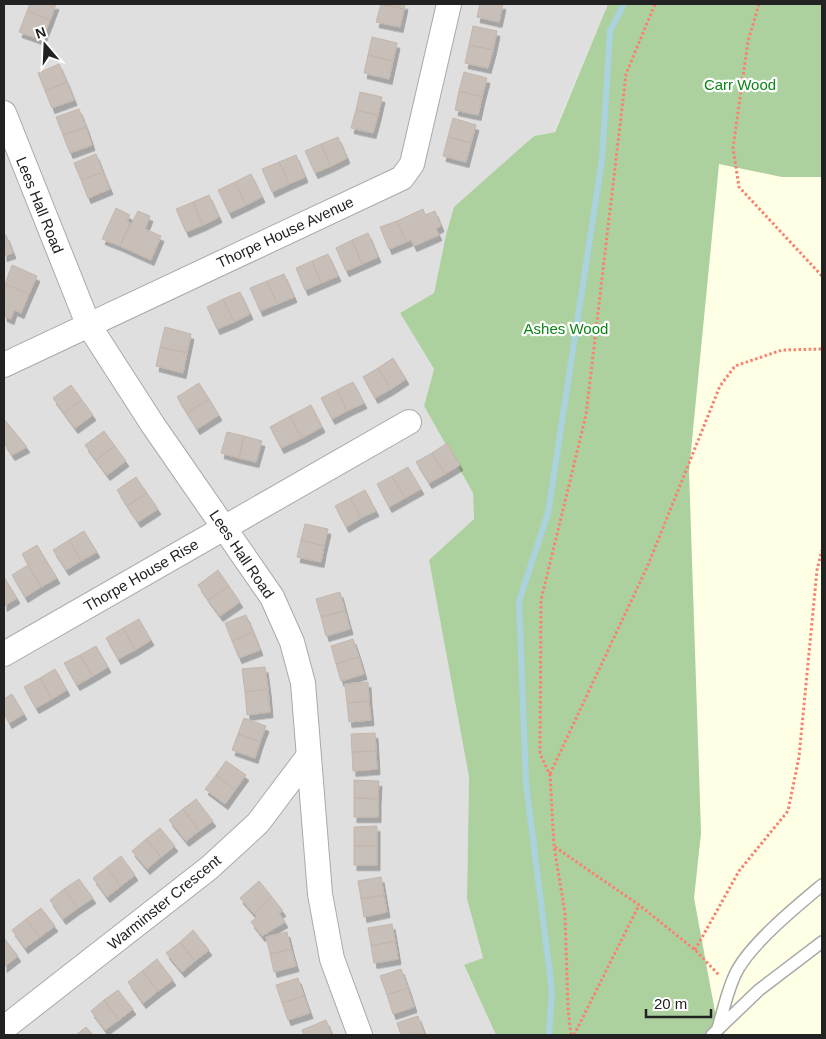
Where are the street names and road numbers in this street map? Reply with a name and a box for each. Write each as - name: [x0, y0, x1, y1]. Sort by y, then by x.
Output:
- street label: Lees Hall Road: [13, 154, 67, 256]
- street label: Thorpe House Avenue: [214, 193, 356, 271]
- street label: Lees Hall Road: [206, 507, 278, 601]
- street label: Thorpe House Rise: [81, 535, 201, 615]
- street label: Warminster Crescent: [104, 851, 225, 953]

